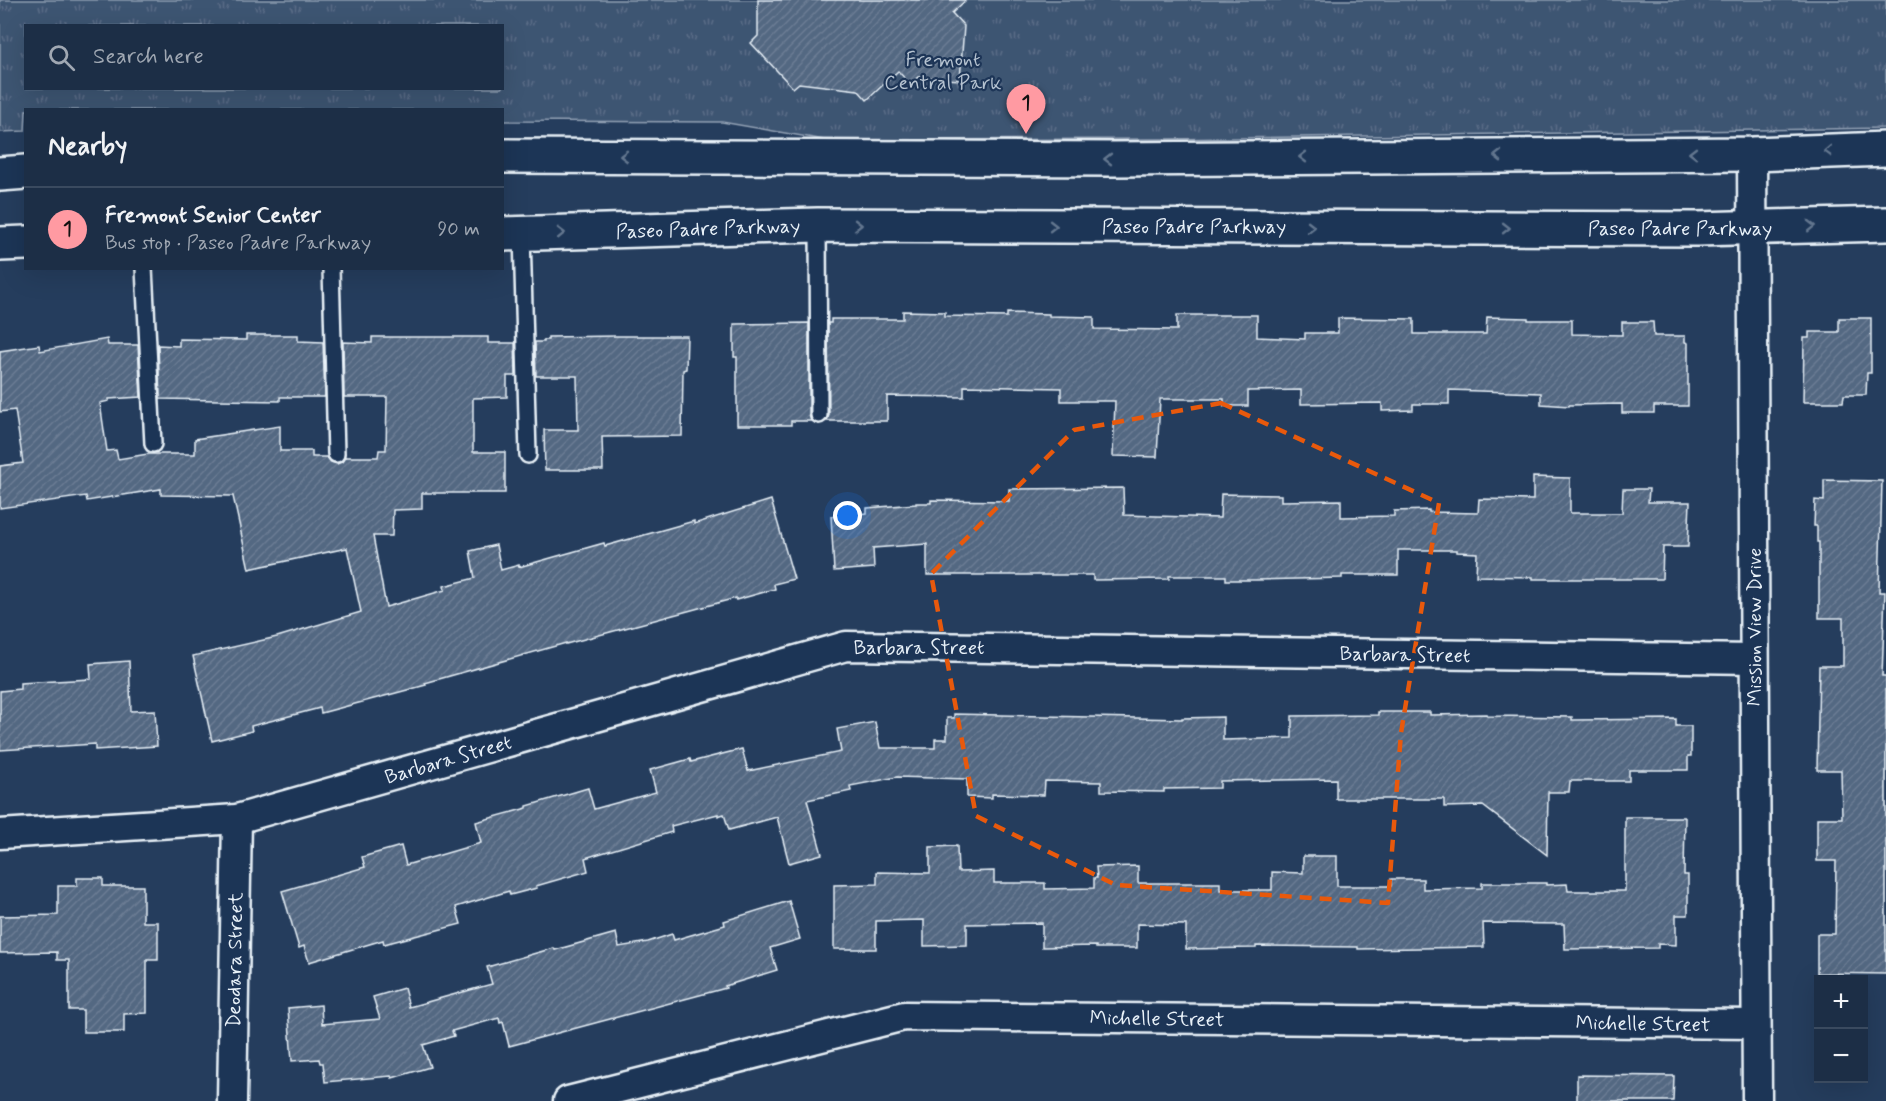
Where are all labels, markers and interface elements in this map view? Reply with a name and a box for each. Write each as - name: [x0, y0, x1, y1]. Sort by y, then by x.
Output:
- search box: [24, 24, 504, 90]
- icon: search: [45, 41, 78, 74]
- text: Search here: [93, 43, 204, 71]
- park label: Fremont Central Park: [884, 47, 1002, 97]
- pin: 1: [1006, 84, 1046, 134]
- text: Nearby: [48, 130, 127, 164]
- one-way arrow: [1823, 145, 1832, 158]
- one-way arrow: [1689, 147, 1698, 159]
- one-way arrow: [620, 150, 629, 162]
- one-way arrow: [1494, 150, 1503, 162]
- one-way arrow: [1299, 151, 1308, 163]
- one-way arrow: [1104, 152, 1113, 165]
- text: Fremont Senior Center: [105, 202, 321, 230]
- street label: Paseo Padre Parkway: [615, 213, 801, 246]
- street label: Paseo Padre Parkway: [1102, 214, 1286, 241]
- text: 1: [63, 216, 72, 243]
- text: 90 m: [437, 216, 480, 243]
- street label: Paseo Padre Parkway: [1588, 216, 1772, 243]
- one-way arrow: [853, 219, 862, 231]
- one-way arrow: [1048, 220, 1057, 232]
- one-way arrow: [1806, 220, 1815, 232]
- one-way arrow: [1306, 221, 1315, 233]
- one-way arrow: [1501, 222, 1510, 234]
- one-way arrow: [556, 227, 565, 239]
- text: Bus stop · Paseo Padre Parkway: [105, 230, 371, 257]
- your location: [833, 501, 862, 530]
- street label: Mission View Drive: [1742, 548, 1769, 706]
- street label: Barbara Street: [854, 635, 984, 662]
- street label: Barbara Street: [1339, 641, 1471, 670]
- street label: Barbara Street: [382, 729, 515, 791]
- street label: Deodara Street: [221, 892, 250, 1028]
- map controls: [1814, 975, 1868, 1083]
- button: +: [1814, 975, 1868, 1029]
- street label: Michelle Street: [1089, 1005, 1225, 1034]
- street label: Michelle Street: [1575, 1010, 1711, 1039]
- button: −: [1814, 1029, 1868, 1083]

